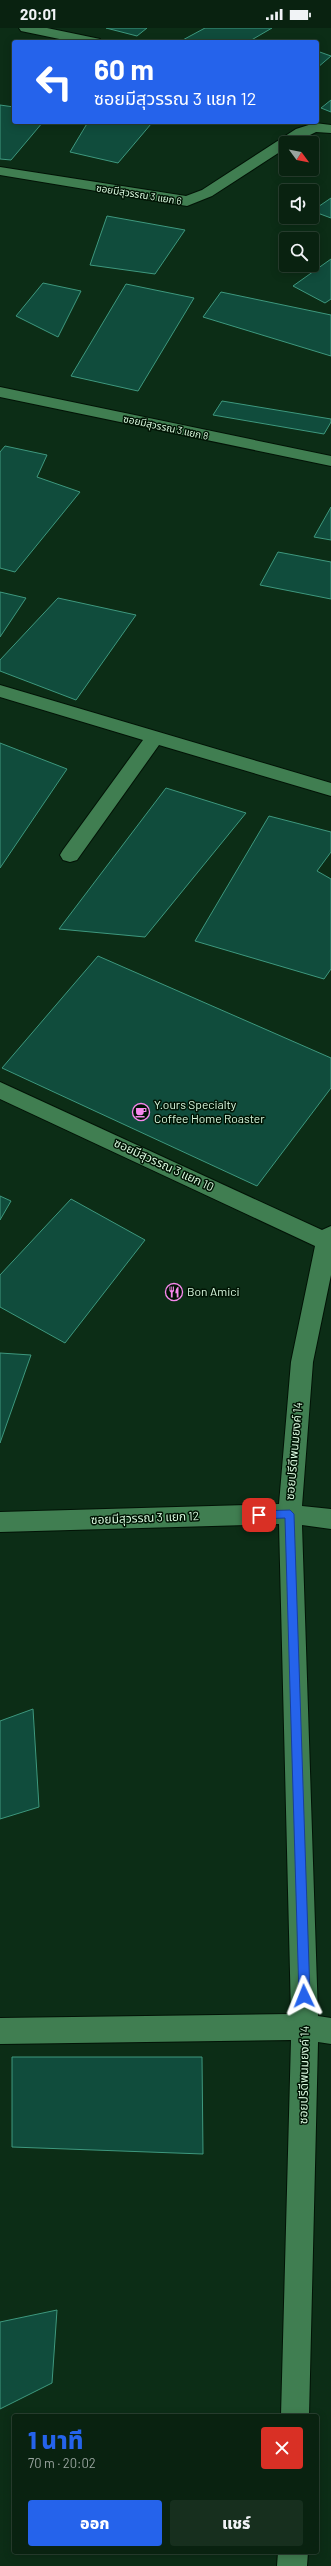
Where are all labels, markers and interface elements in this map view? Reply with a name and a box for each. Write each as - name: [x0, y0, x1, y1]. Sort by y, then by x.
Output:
- text: 20:01: [20, 5, 56, 23]
- text: 60 m: [94, 52, 154, 86]
- icon: left: [28, 56, 80, 108]
- text: ซอยมีสุวรรณ 3 แยก 12: [94, 87, 256, 109]
- north arrow: [279, 136, 319, 176]
- map controls: [279, 136, 319, 272]
- street label: ซอยมีสุวรรณ 3 แยก 6: [95, 181, 183, 208]
- button: sound: [279, 184, 319, 224]
- button: search: [279, 232, 319, 272]
- street label: ซอยมีสุวรรณ 3 แยก 8: [122, 412, 210, 443]
- place label: Y.ours Specialty Coffee Home Roaster: [154, 1097, 265, 1125]
- cafe icon: Y.ours Specialty Coffee Home Roaster: [131, 1102, 151, 1122]
- street label: ซอยมีสุวรรณ 3 แยก 10: [112, 1135, 217, 1194]
- restaurant icon: Bon Amici: [164, 1282, 184, 1302]
- place label: Bon Amici: [187, 1284, 240, 1298]
- street label: ซอยปรีดีพนมยงค์ 14: [282, 1401, 304, 1501]
- pin: [242, 1498, 276, 1532]
- icon: arrive: [248, 1504, 270, 1526]
- street label: ซอยมีสุวรรณ 3 แยก 12: [91, 1508, 199, 1527]
- position arrow: [283, 1975, 325, 2017]
- street label: ซอยปรีดีพนมยงค์ 14: [295, 2026, 311, 2124]
- text: 1 นาที: [28, 2425, 83, 2454]
- button: close: [261, 2427, 303, 2469]
- text: 70 m · 20:02: [28, 2455, 96, 2471]
- button: ออก: [28, 2500, 162, 2546]
- button: แชร์: [170, 2500, 303, 2546]

